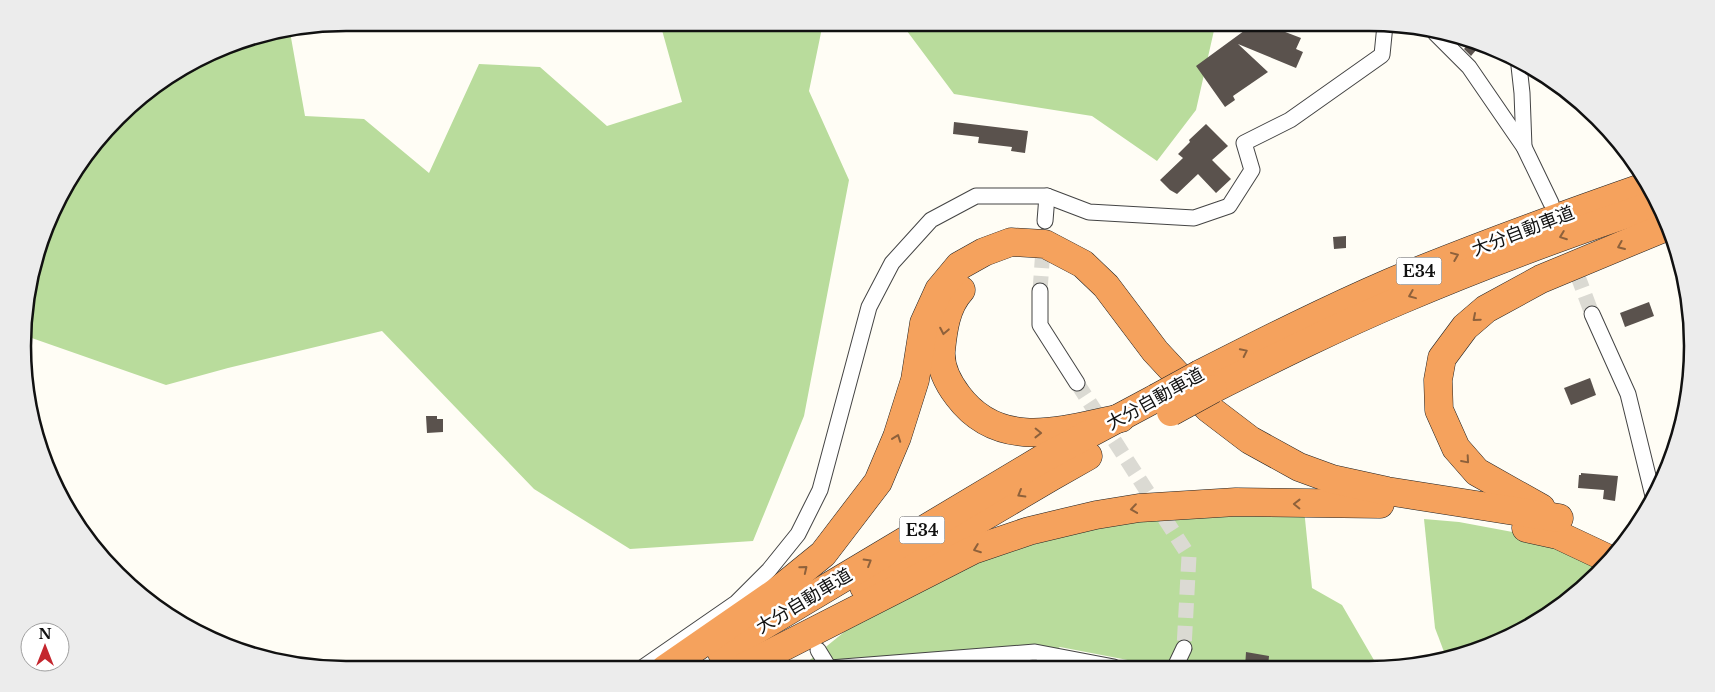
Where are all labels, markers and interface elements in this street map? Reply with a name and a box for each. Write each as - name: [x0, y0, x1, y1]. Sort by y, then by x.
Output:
- street label: 大分自動車道: [1469, 201, 1577, 261]
- one-way arrow: [1560, 230, 1568, 240]
- one-way arrow: [1617, 240, 1625, 250]
- one-way arrow: [1450, 252, 1459, 263]
- road number: E34: [1396, 258, 1442, 284]
- one-way arrow: [1408, 289, 1417, 300]
- one-way arrow: [1472, 312, 1481, 321]
- one-way arrow: [939, 326, 949, 335]
- one-way arrow: [1238, 348, 1247, 358]
- street label: 大分自動車道: [1102, 363, 1208, 435]
- one-way arrow: [1035, 428, 1043, 438]
- one-way arrow: [891, 434, 901, 442]
- one-way arrow: [1461, 454, 1470, 463]
- one-way arrow: [1017, 488, 1026, 498]
- one-way arrow: [1292, 499, 1300, 509]
- one-way arrow: [1130, 503, 1139, 513]
- road number: E34: [900, 516, 944, 544]
- one-way arrow: [974, 543, 982, 553]
- one-way arrow: [863, 559, 872, 569]
- street label: 大分自動車道: [752, 564, 856, 638]
- one-way arrow: [799, 565, 808, 574]
- north arrow: [20, 622, 70, 672]
- text: N: [38, 625, 52, 643]

